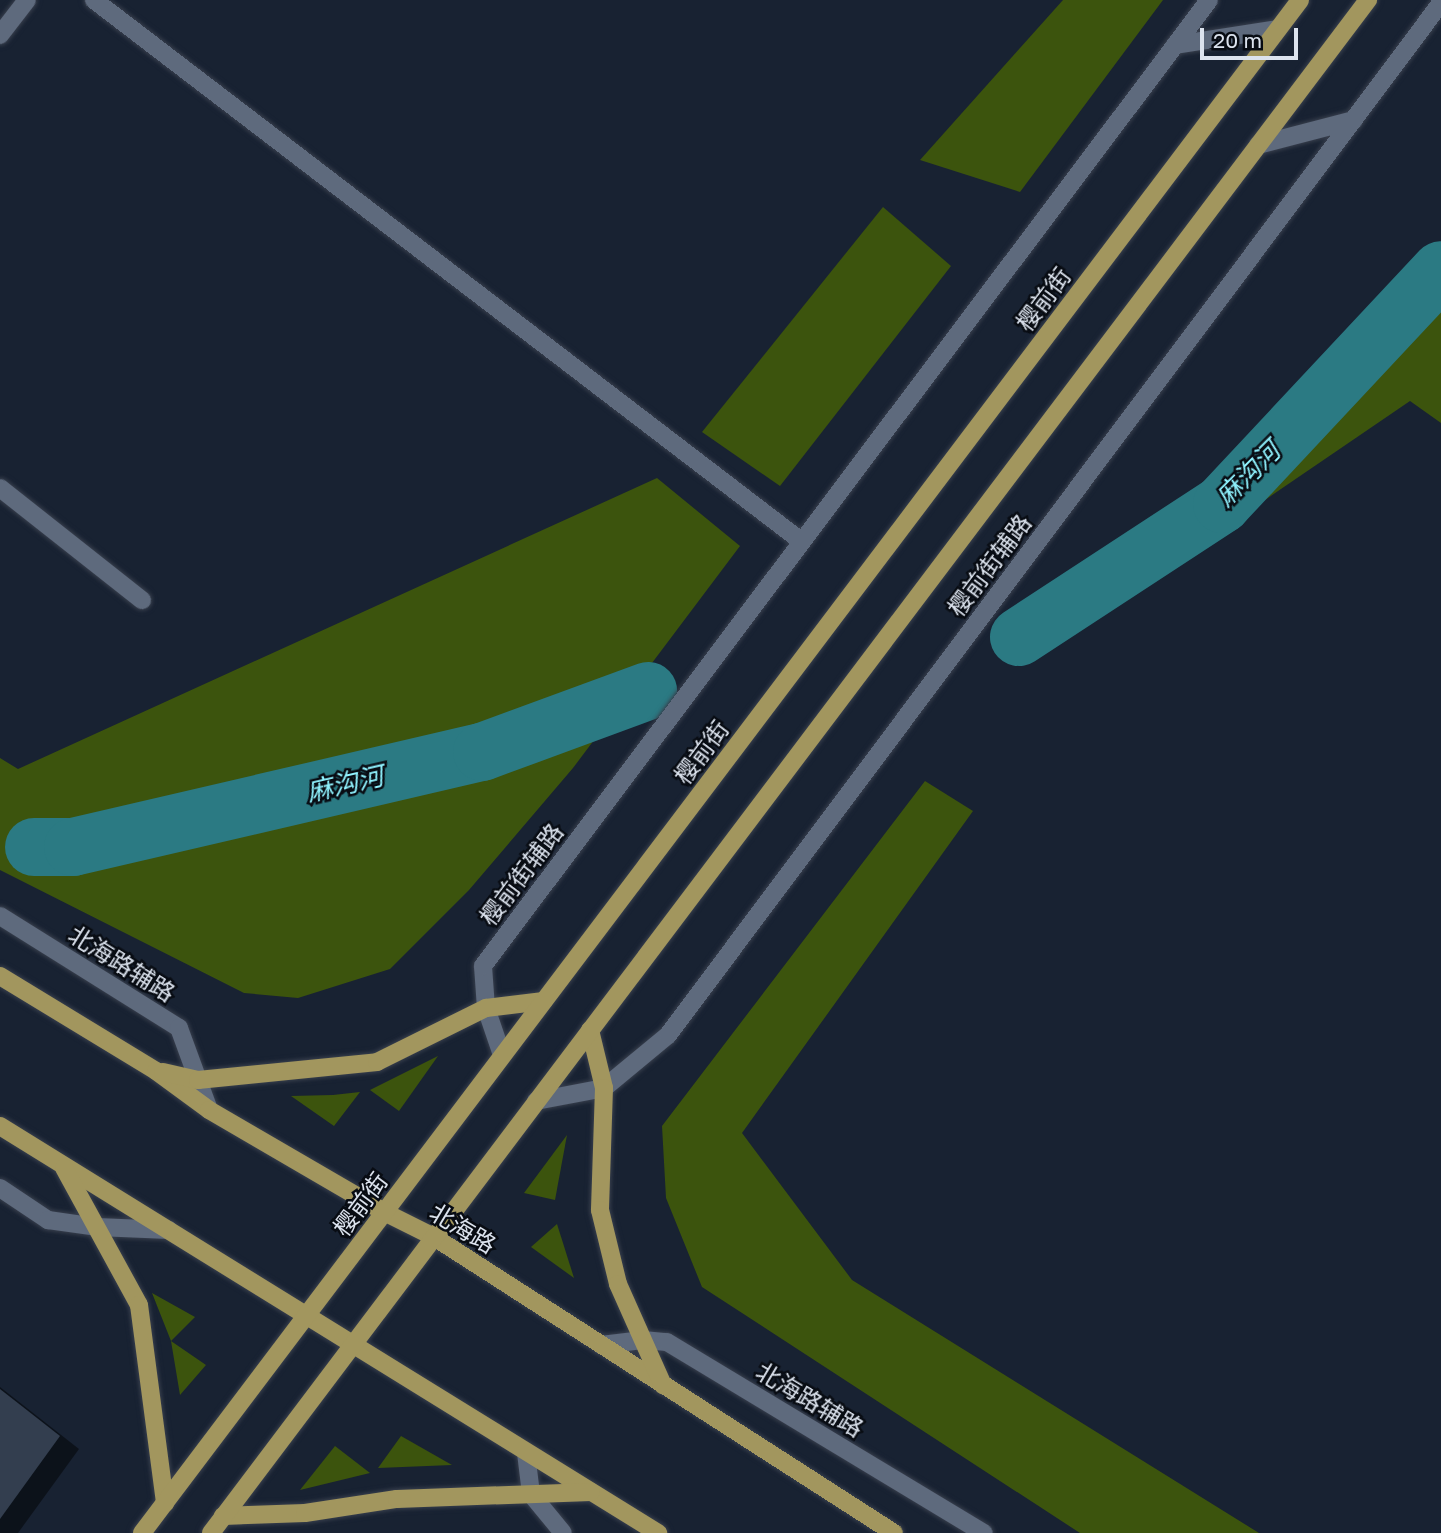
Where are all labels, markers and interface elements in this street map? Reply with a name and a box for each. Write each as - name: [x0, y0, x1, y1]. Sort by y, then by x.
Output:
- scale bar: [1203, 14, 1301, 58]
- text: 20 m: [1213, 27, 1262, 53]
- street label: 樱前街: [1010, 262, 1076, 336]
- water label: 麻沟河: [1209, 435, 1287, 513]
- street label: 樱前街辅路: [941, 508, 1037, 622]
- street label: 樱前街: [668, 715, 734, 789]
- water label: 麻沟河: [303, 760, 387, 808]
- street label: 樱前街辅路: [473, 817, 569, 931]
- street label: 北海路辅路: [63, 919, 181, 1007]
- street label: 樱前街: [327, 1167, 393, 1241]
- street label: 北海路: [425, 1197, 501, 1259]
- street label: 北海路辅路: [751, 1356, 869, 1442]

